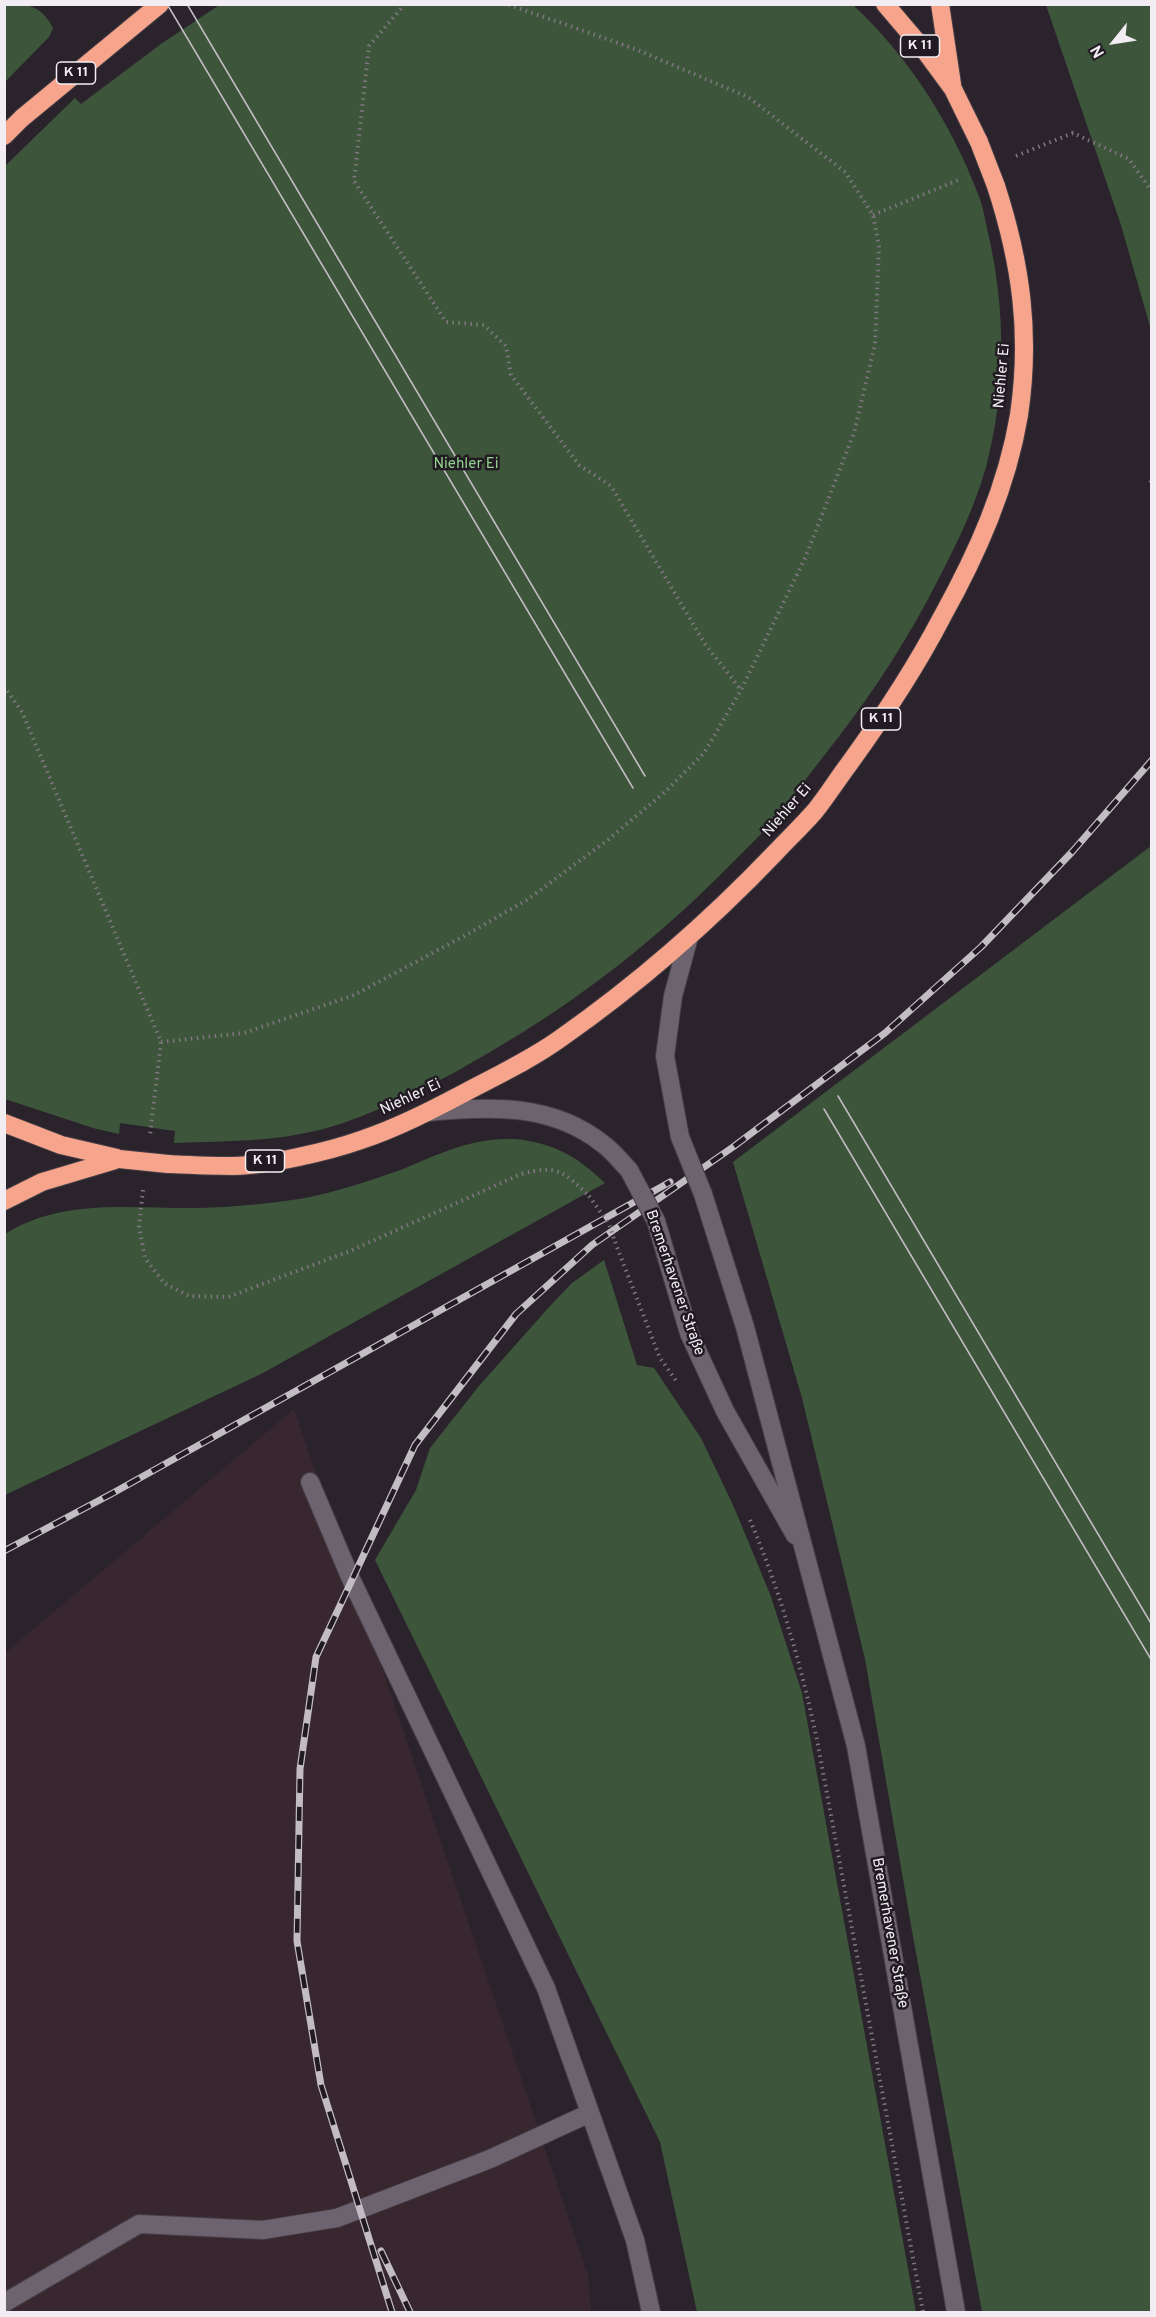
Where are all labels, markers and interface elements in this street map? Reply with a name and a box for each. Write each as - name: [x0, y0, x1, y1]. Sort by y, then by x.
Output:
- north arrow: [1084, 12, 1144, 72]
- road number: K 11: [900, 35, 940, 57]
- text: N: [1087, 41, 1110, 61]
- road number: K 11: [56, 62, 96, 84]
- street label: Niehler Ei: [991, 343, 1015, 409]
- park label: Niehler Ei: [433, 456, 499, 474]
- road number: K 11: [862, 708, 900, 730]
- street label: Niehler Ei: [760, 780, 816, 842]
- street label: Niehler Ei: [378, 1076, 444, 1120]
- road number: K 11: [246, 1150, 284, 1172]
- street label: Bremerhavener Straße: [641, 1208, 707, 1358]
- street label: Bremerhavener Straße: [867, 1856, 911, 2010]

